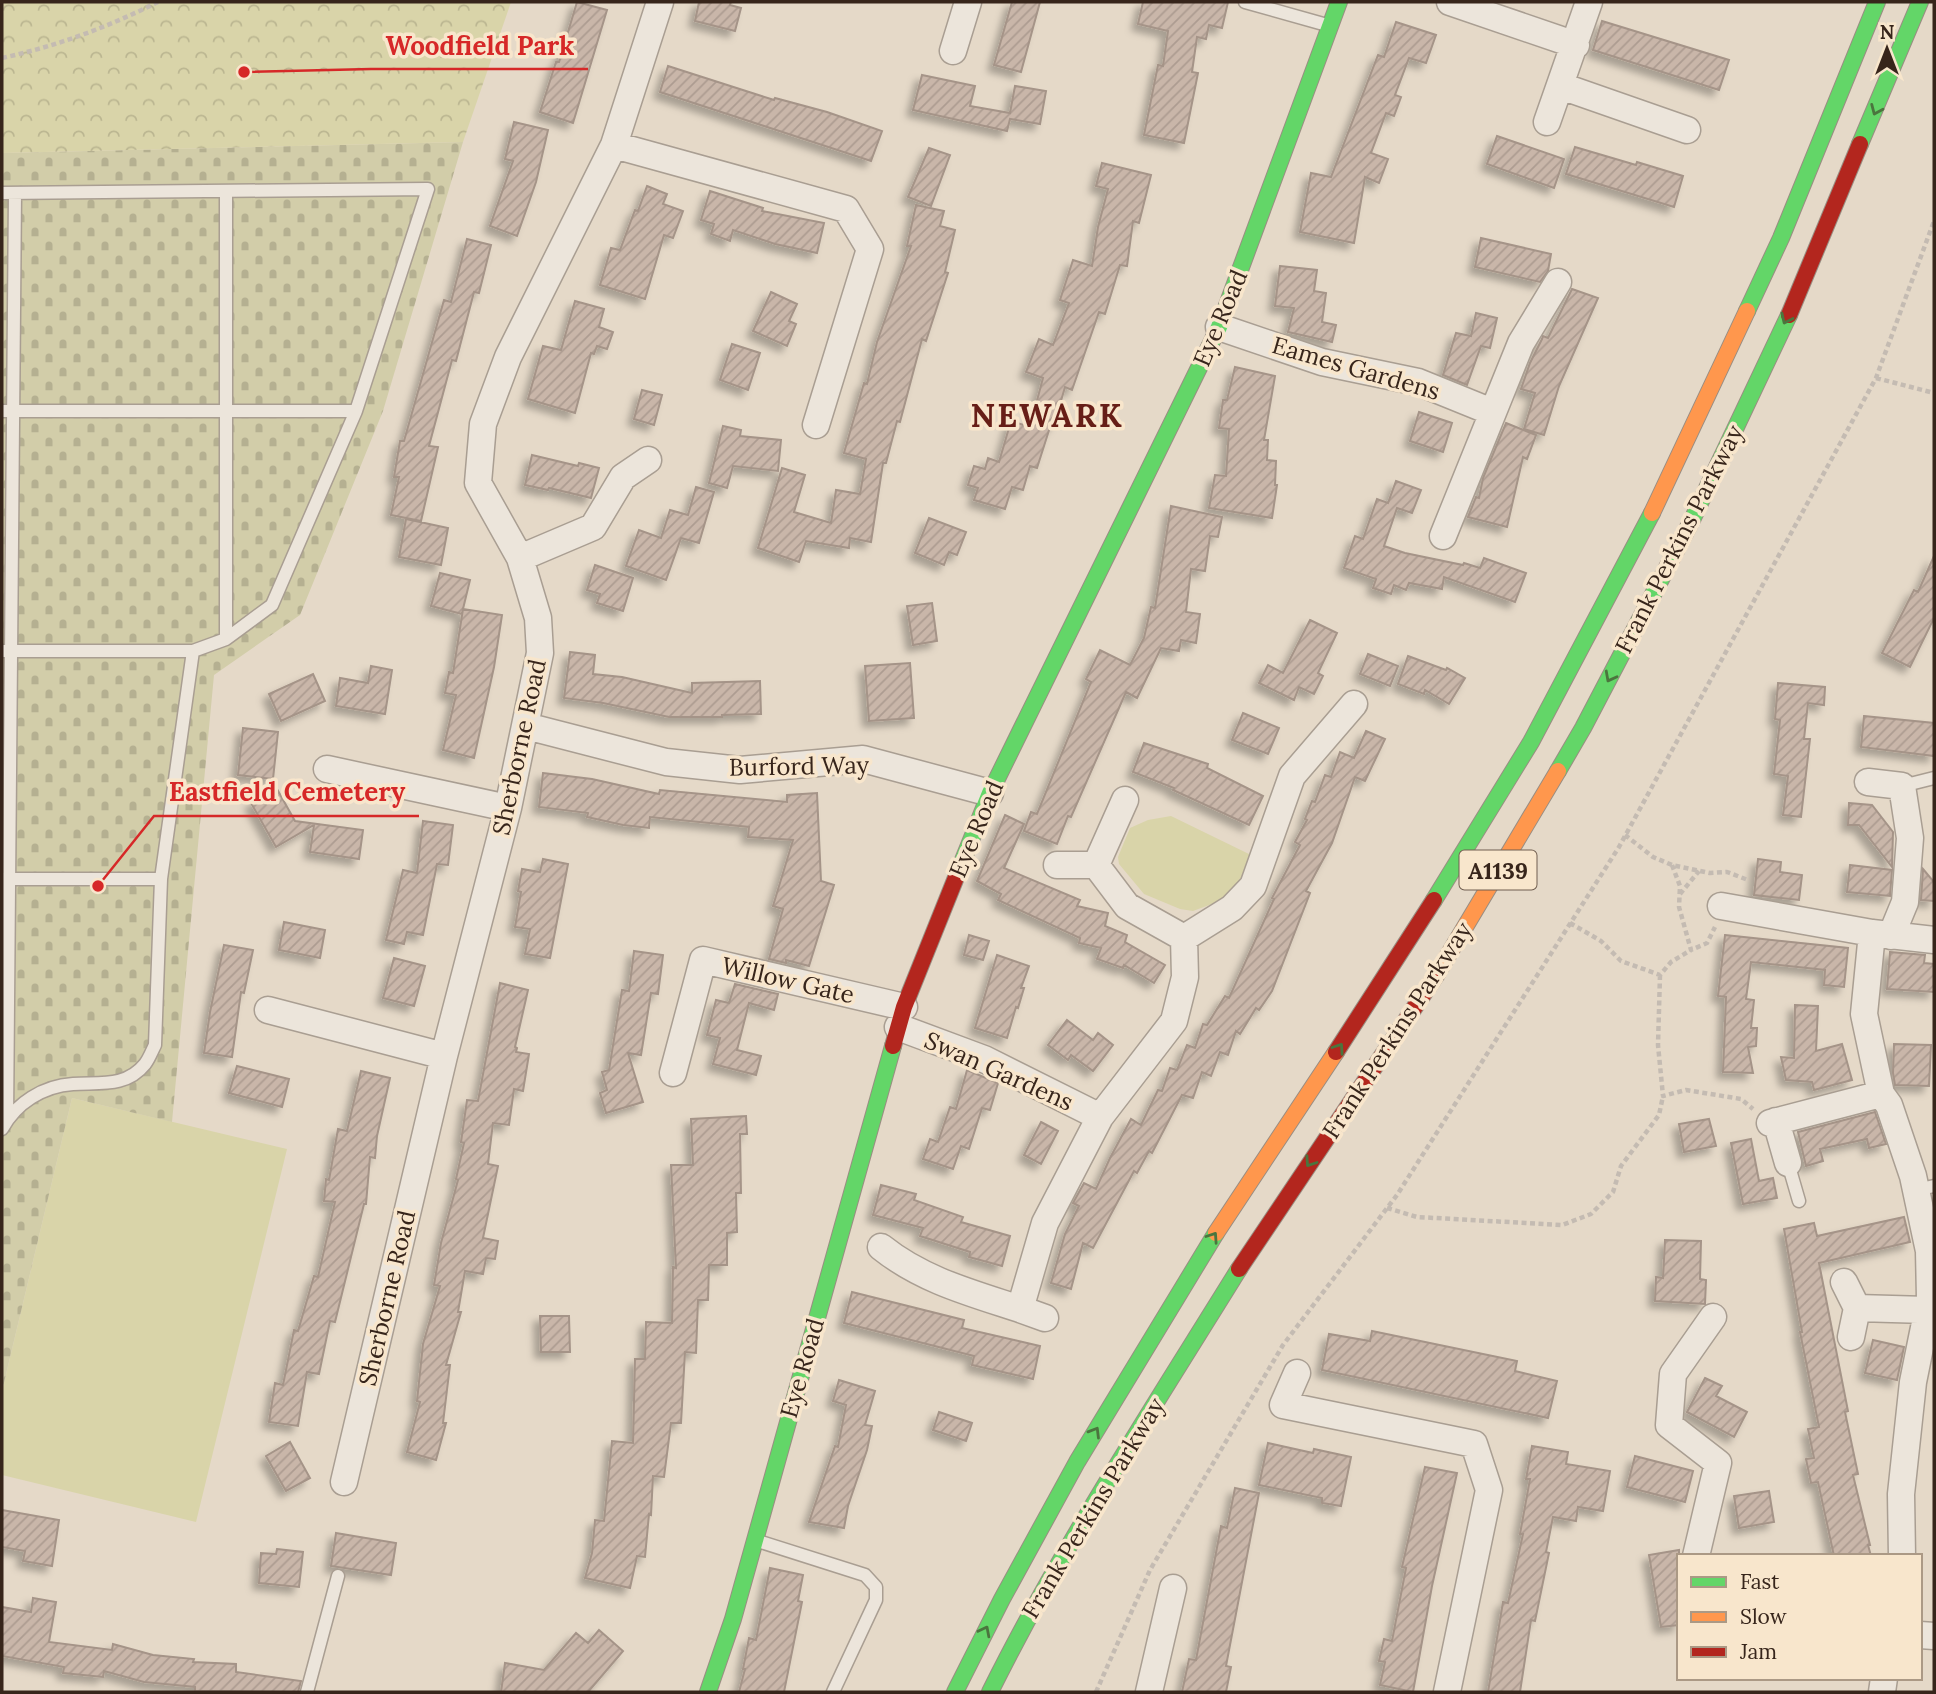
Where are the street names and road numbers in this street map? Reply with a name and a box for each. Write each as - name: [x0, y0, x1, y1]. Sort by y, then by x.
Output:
- street label: Eye Road: [1186, 265, 1254, 371]
- street label: Eames Gardens: [1269, 329, 1443, 407]
- street label: Frank Perkins Parkway: [1608, 419, 1750, 658]
- street label: Sherborne Road: [485, 656, 553, 838]
- street label: Burford Way: [729, 749, 870, 783]
- street label: Eye Road: [942, 776, 1010, 882]
- road number: A1139: [1460, 850, 1536, 890]
- street label: Frank Perkins Parkway: [1315, 916, 1479, 1144]
- street label: Willow Gate: [719, 950, 857, 1010]
- street label: Swan Gardens: [920, 1024, 1078, 1118]
- street label: Sherborne Road: [352, 1207, 422, 1389]
- street label: Eye Road: [773, 1315, 831, 1421]
- street label: Frank Perkins Parkway: [1015, 1392, 1171, 1624]

